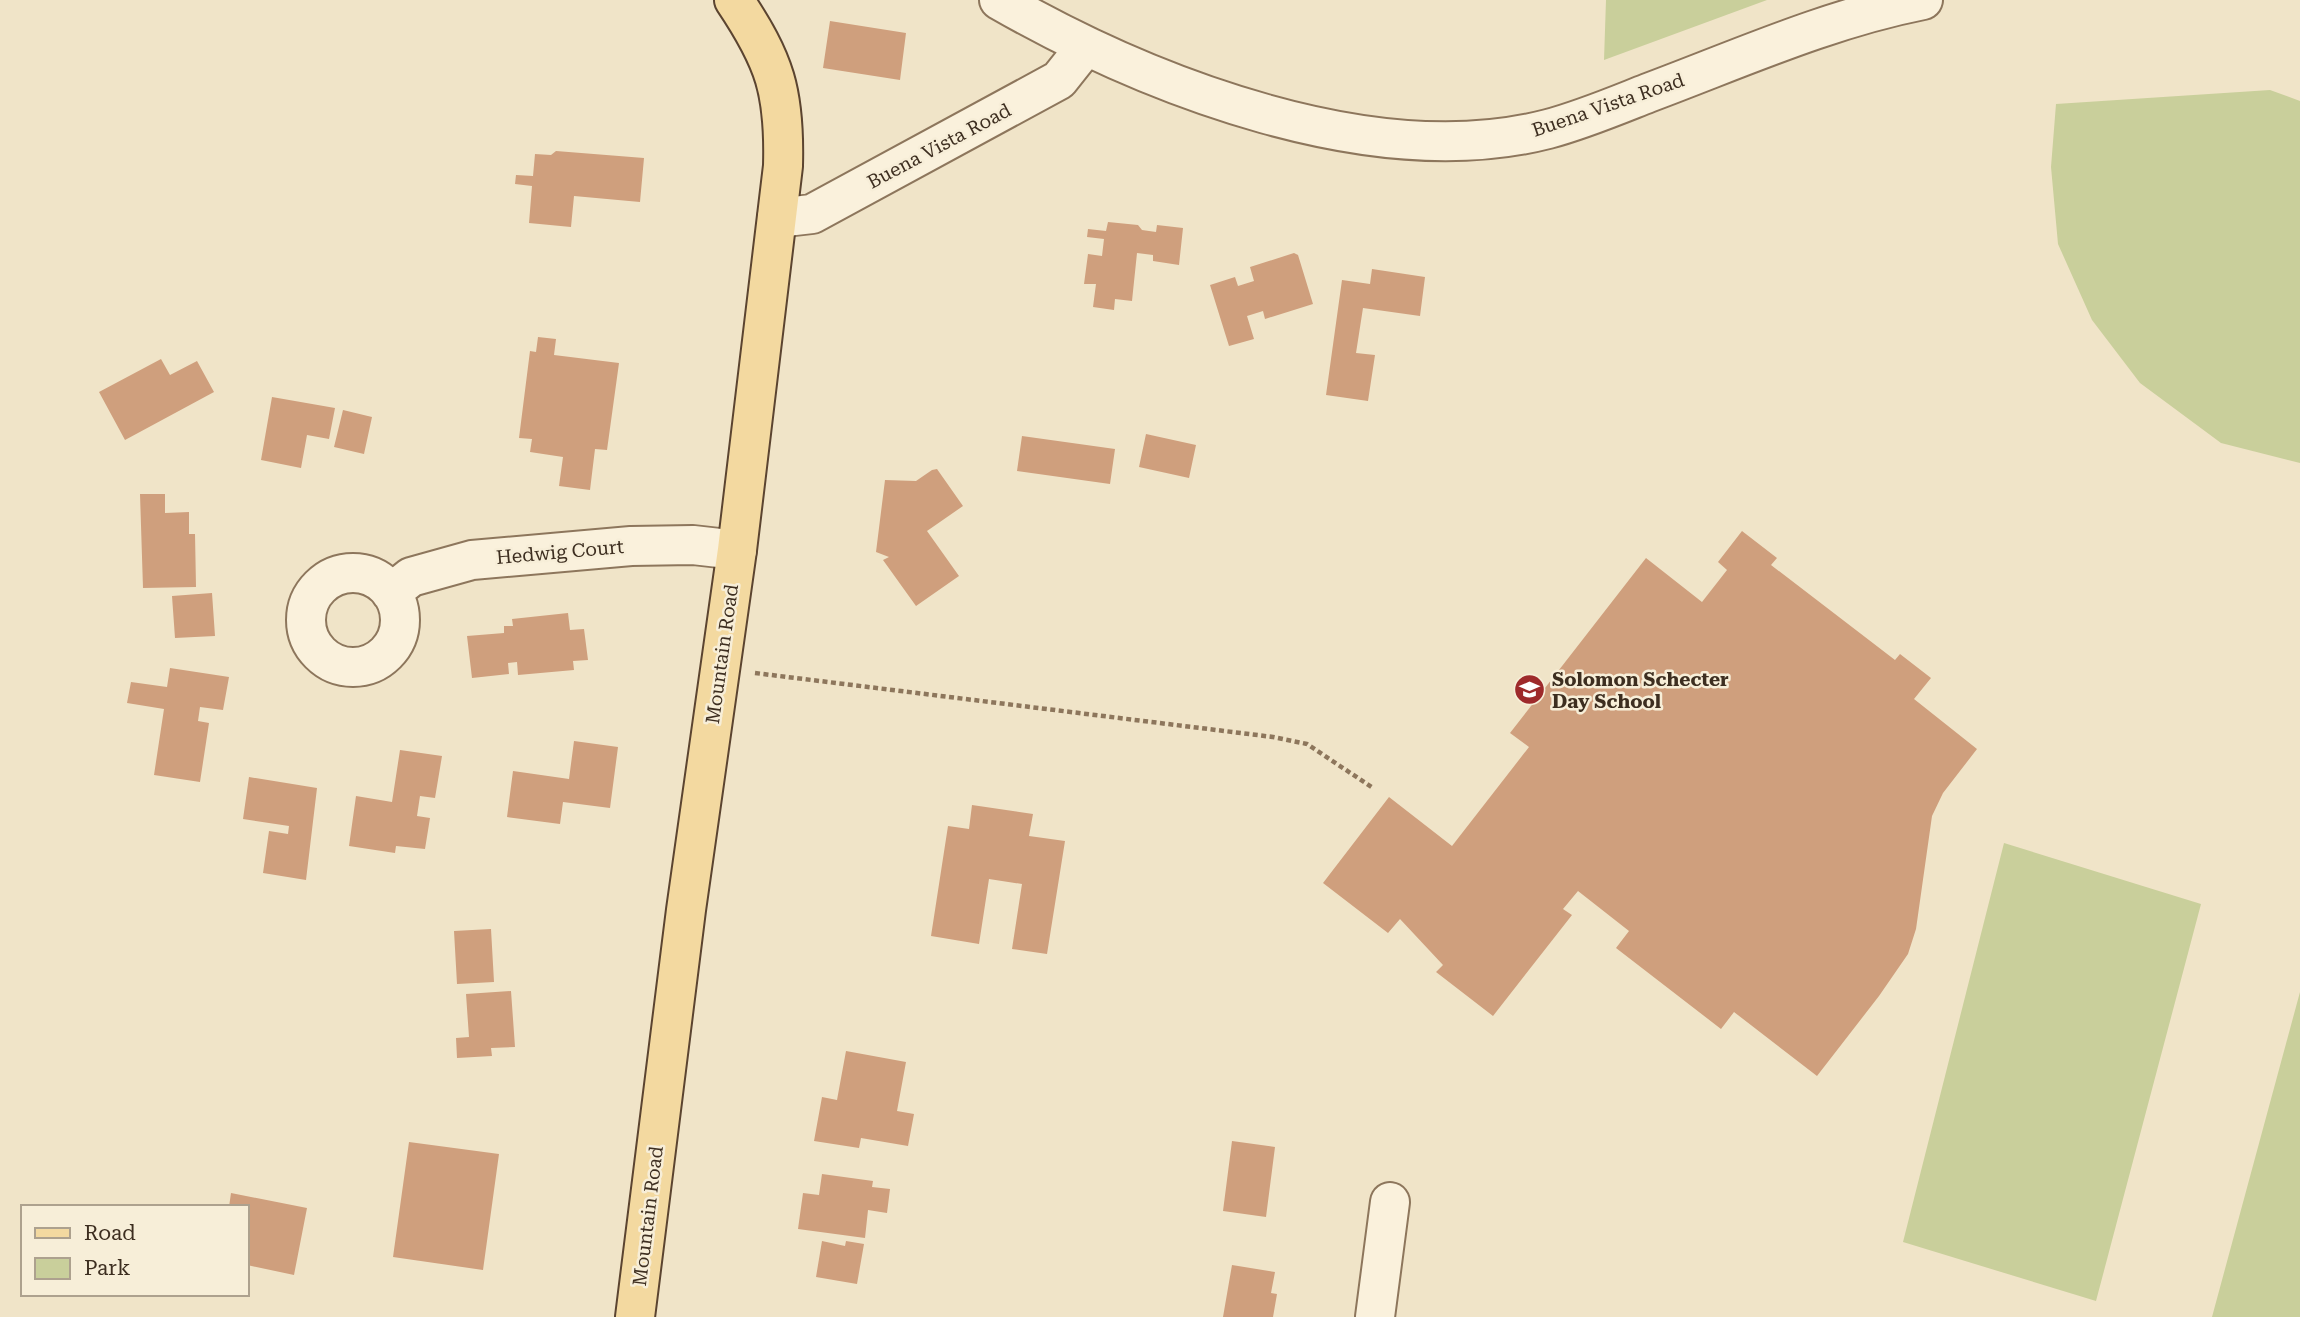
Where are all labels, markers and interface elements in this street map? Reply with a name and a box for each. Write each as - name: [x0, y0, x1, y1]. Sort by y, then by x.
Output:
- street label: Buena Vista Road: [1529, 68, 1687, 142]
- street label: Buena Vista Road: [863, 98, 1015, 194]
- street label: Hedwig Court: [495, 535, 625, 569]
- street label: Mountain Road: [701, 583, 743, 725]
- place label: Solomon Schecter Day School: [1552, 668, 1729, 713]
- school or university icon: Solomon Schecter Day School: [1512, 673, 1546, 707]
- street label: Mountain Road: [628, 1145, 668, 1287]
- legend: [21, 1205, 248, 1296]
- text: Road: [84, 1221, 136, 1245]
- text: Park: [84, 1256, 130, 1280]

